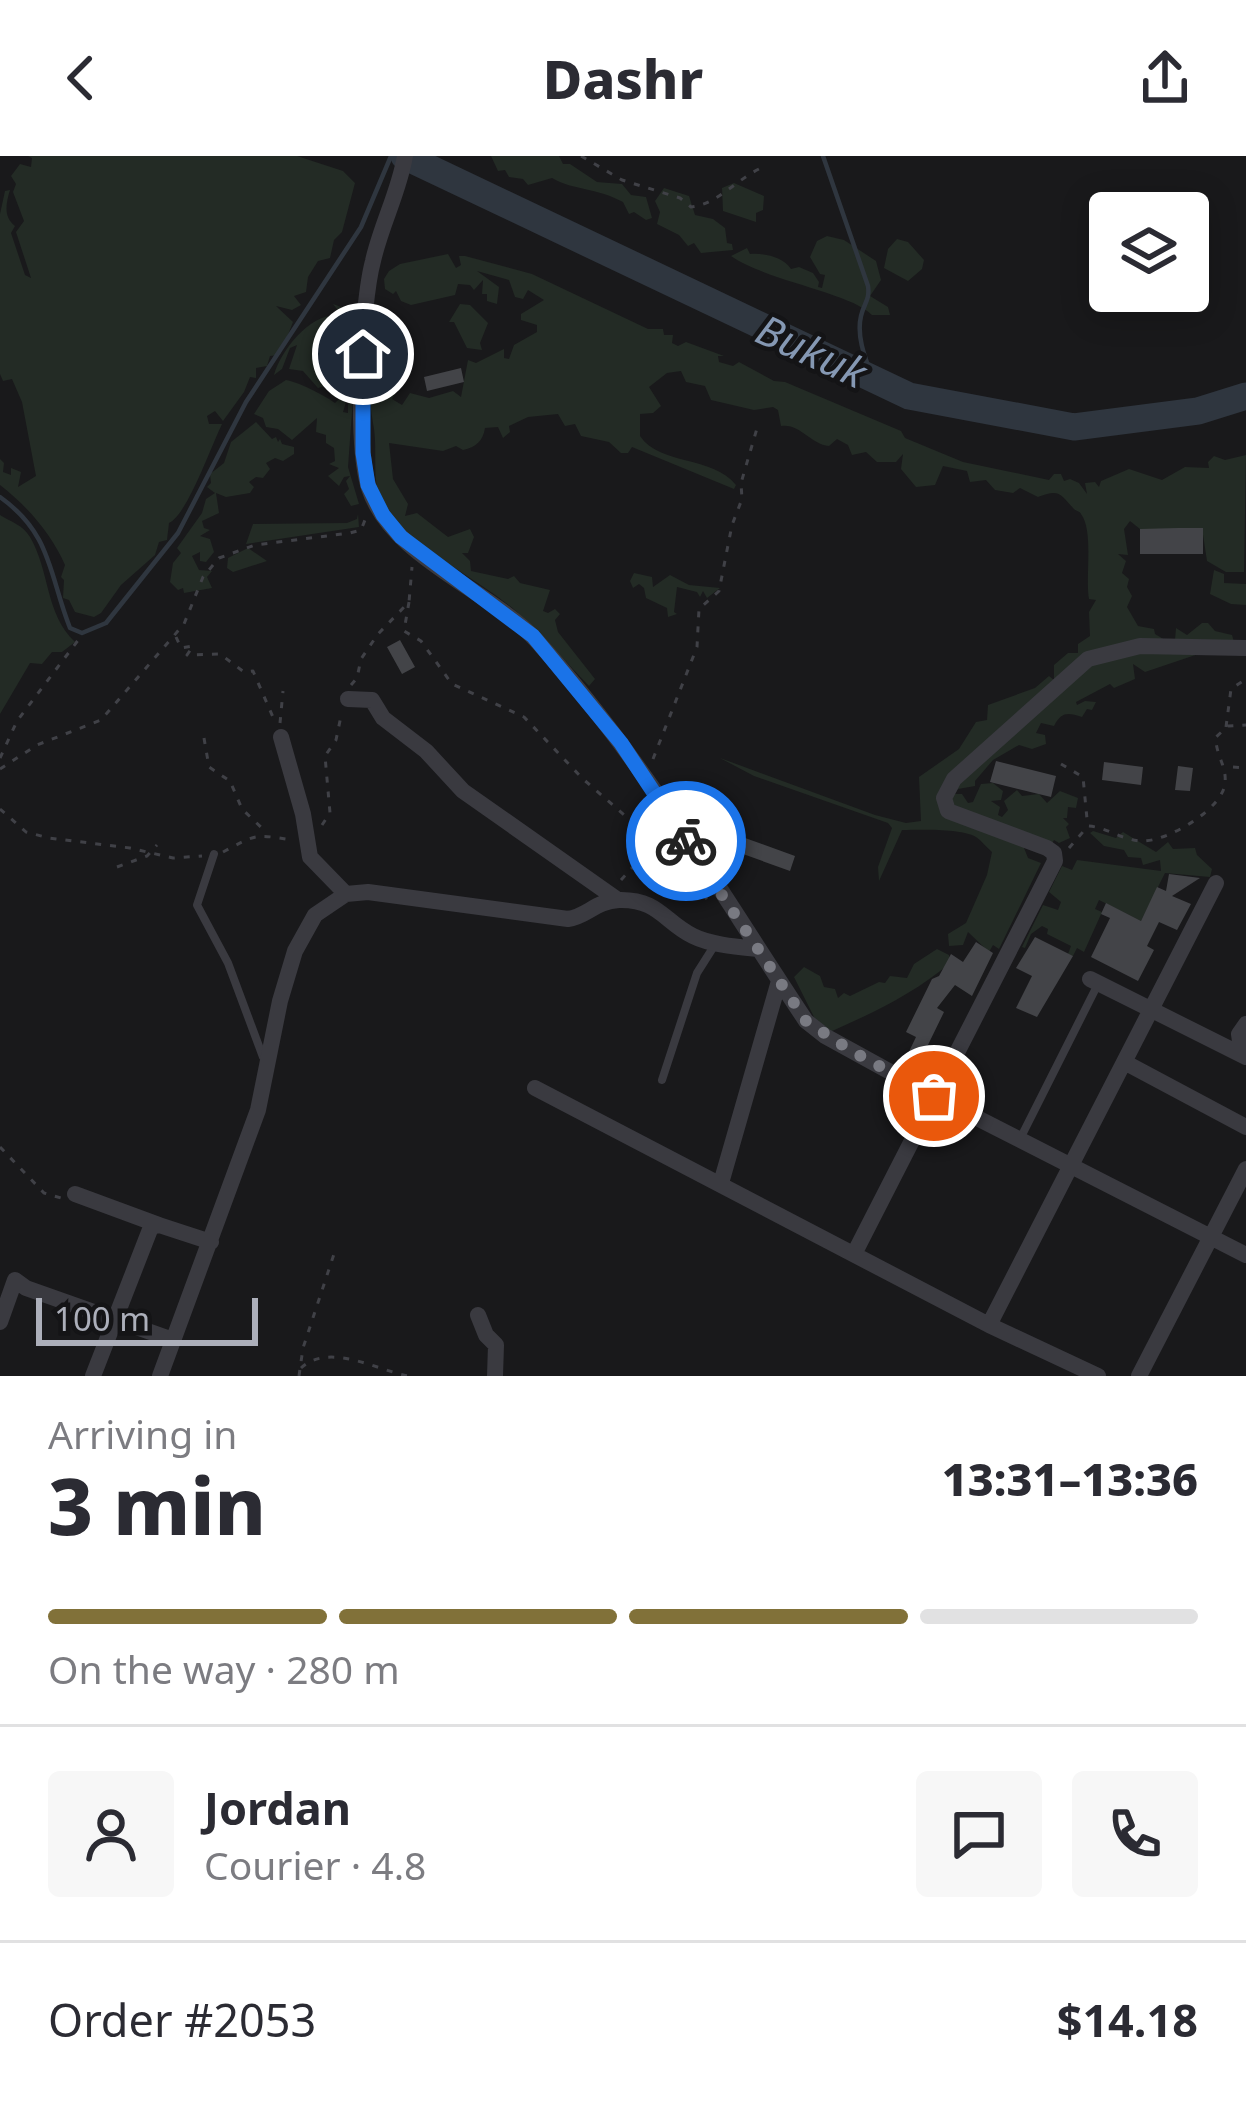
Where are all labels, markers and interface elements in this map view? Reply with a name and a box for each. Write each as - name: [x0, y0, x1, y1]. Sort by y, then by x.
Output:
- text: Dashr: [543, 41, 703, 115]
- icon: back: [48, 45, 114, 111]
- icon: share: [1132, 45, 1198, 111]
- map controls: [1089, 192, 1209, 312]
- button: layers: [1089, 192, 1209, 312]
- water label: Bukuk: [748, 300, 878, 401]
- pin: [312, 303, 414, 405]
- icon: home: [330, 321, 396, 387]
- courier: [626, 781, 746, 901]
- icon: bike: [653, 808, 719, 874]
- pin: [883, 1045, 985, 1147]
- icon: bag: [901, 1063, 967, 1129]
- scale bar: [36, 1292, 258, 1345]
- text: 100 m: [54, 1296, 150, 1341]
- text: Arriving in: [48, 1407, 237, 1460]
- text: 13:31–13:36: [942, 1448, 1198, 1509]
- text: 3 min: [48, 1452, 266, 1558]
- text: On the way · 280 m: [48, 1642, 400, 1695]
- button: person: [48, 1771, 174, 1897]
- button: chat: [916, 1771, 1042, 1897]
- button: phone: [1072, 1771, 1198, 1897]
- text: Jordan: [204, 1777, 351, 1838]
- text: Courier · 4.8: [204, 1838, 426, 1891]
- text: Order #2053: [48, 1989, 316, 2050]
- text: $14.18: [1057, 1989, 1198, 2050]

